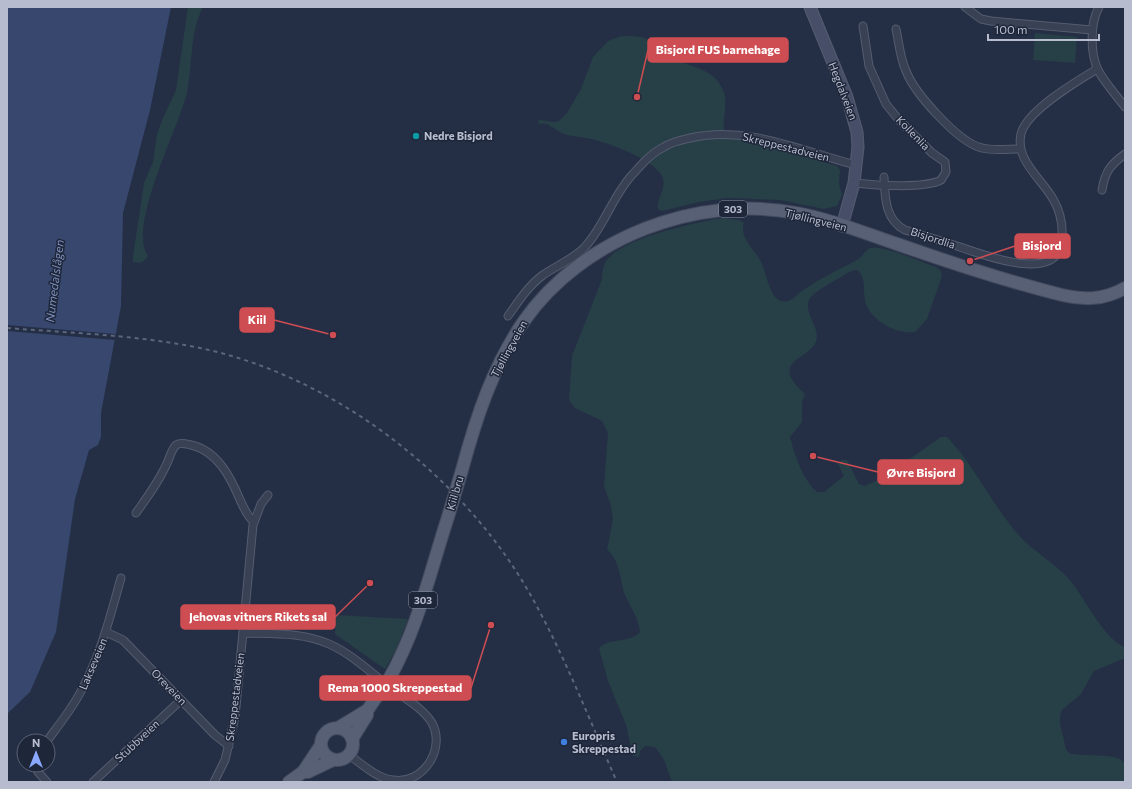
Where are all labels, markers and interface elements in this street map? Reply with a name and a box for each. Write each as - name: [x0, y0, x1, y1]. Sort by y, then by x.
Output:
- scale bar: [988, 16, 1099, 42]
- text: 100 m: [994, 22, 1028, 36]
- callout: Bisjord FUS barnehage: [648, 38, 788, 62]
- text: Bisjord FUS barnehage: [656, 42, 780, 56]
- street label: Hegdalveien: [826, 60, 860, 122]
- street label: Kollenlia: [894, 113, 933, 153]
- place label: Nedre Bisjord: [424, 129, 493, 142]
- street label: Skreppestadveien: [741, 129, 831, 164]
- marker: Nedre Bisjord: [411, 131, 421, 141]
- road number: 303: [719, 201, 747, 217]
- street label: Tjøllingveien: [784, 206, 848, 233]
- street label: Bisjordlia: [909, 224, 957, 251]
- callout: Bisjord: [1015, 234, 1070, 258]
- text: Bisjord: [1022, 238, 1062, 252]
- water label: Numedalslågen: [42, 239, 66, 323]
- callout: Kiil: [240, 308, 274, 332]
- text: Kiil: [248, 312, 266, 326]
- street label: Tjøllingveien: [488, 318, 530, 380]
- callout: Øvre Bisjord: [878, 460, 963, 484]
- text: Øvre Bisjord: [887, 465, 955, 479]
- street label: Kiil bru: [443, 474, 466, 511]
- road number: 303: [409, 592, 437, 608]
- callout: Jehovas vitners Rikets sal: [181, 605, 335, 629]
- text: Jehovas vitners Rikets sal: [189, 609, 327, 624]
- street label: Lakseveien: [76, 636, 109, 692]
- street label: Skreppestadveien: [223, 652, 246, 742]
- street label: Oreveien: [149, 666, 190, 707]
- callout: Rema 1000 Skreppestad: [320, 676, 471, 700]
- text: Rema 1000 Skreppestad: [328, 680, 462, 694]
- street label: Stubbveien: [112, 717, 162, 765]
- place label: Europris Skreppestad: [572, 729, 636, 755]
- north arrow: [16, 733, 56, 773]
- text: N: [32, 736, 40, 749]
- marker: Europris Skreppestad: [559, 737, 569, 747]

